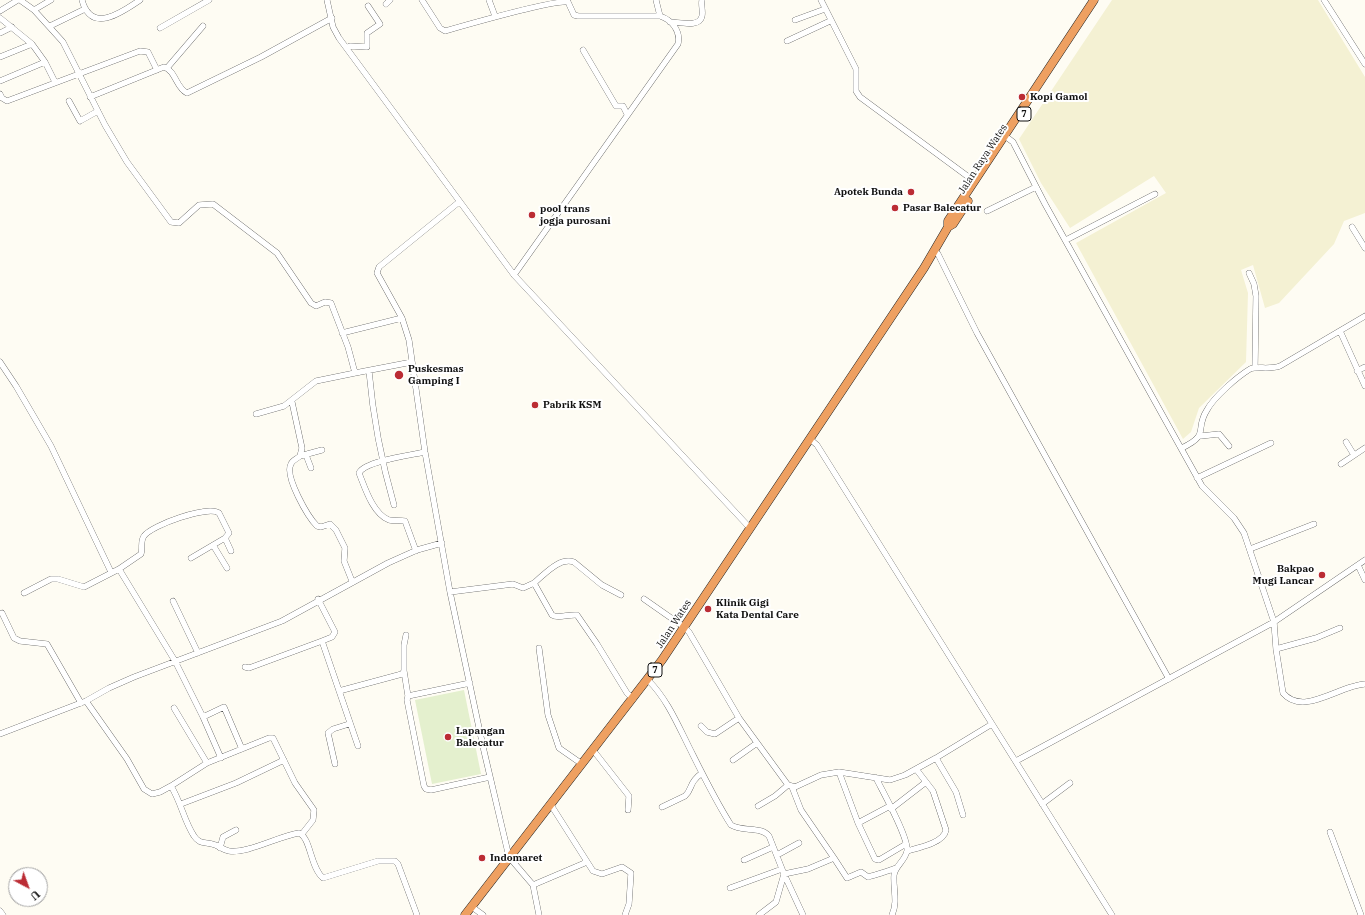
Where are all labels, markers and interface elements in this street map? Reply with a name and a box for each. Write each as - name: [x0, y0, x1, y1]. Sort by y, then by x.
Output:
- place label: Kopi Gamol: [1030, 91, 1087, 103]
- marker: Kopi Gamol: [1017, 92, 1027, 102]
- road number: 7: [1017, 107, 1031, 121]
- street label: Jalan Raya Wates: [956, 122, 1010, 196]
- place label: Apotek Bunda: [834, 186, 903, 198]
- marker: Apotek Bunda: [906, 187, 916, 197]
- place label: Pasar Balecatur: [903, 202, 981, 214]
- place label: pool trans jogja purosani: [540, 203, 611, 226]
- marker: Pasar Balecatur: [890, 203, 900, 213]
- marker: pool trans jogja purosani: [527, 210, 537, 220]
- place label: Puskesmas Gamping I: [408, 363, 464, 386]
- marker: Puskesmas Gamping I: [393, 369, 405, 381]
- place label: Pabrik KSM: [543, 399, 601, 411]
- marker: Pabrik KSM: [530, 400, 540, 410]
- place label: Bakpao Mugi Lancar: [1253, 563, 1314, 586]
- marker: Bakpao Mugi Lancar: [1317, 570, 1327, 580]
- place label: Klinik Gigi Kata Dental Care: [716, 597, 799, 620]
- street label: Jalan Wates: [654, 598, 694, 650]
- marker: Klinik Gigi Kata Dental Care: [703, 604, 713, 614]
- road number: 7: [648, 663, 662, 677]
- place label: Lapangan Balecatur: [456, 725, 505, 748]
- marker: Lapangan Balecatur: [443, 732, 453, 742]
- place label: Indomaret: [490, 852, 542, 864]
- marker: Indomaret: [477, 853, 487, 863]
- north arrow: [8, 867, 48, 907]
- text: U: [27, 887, 43, 903]

